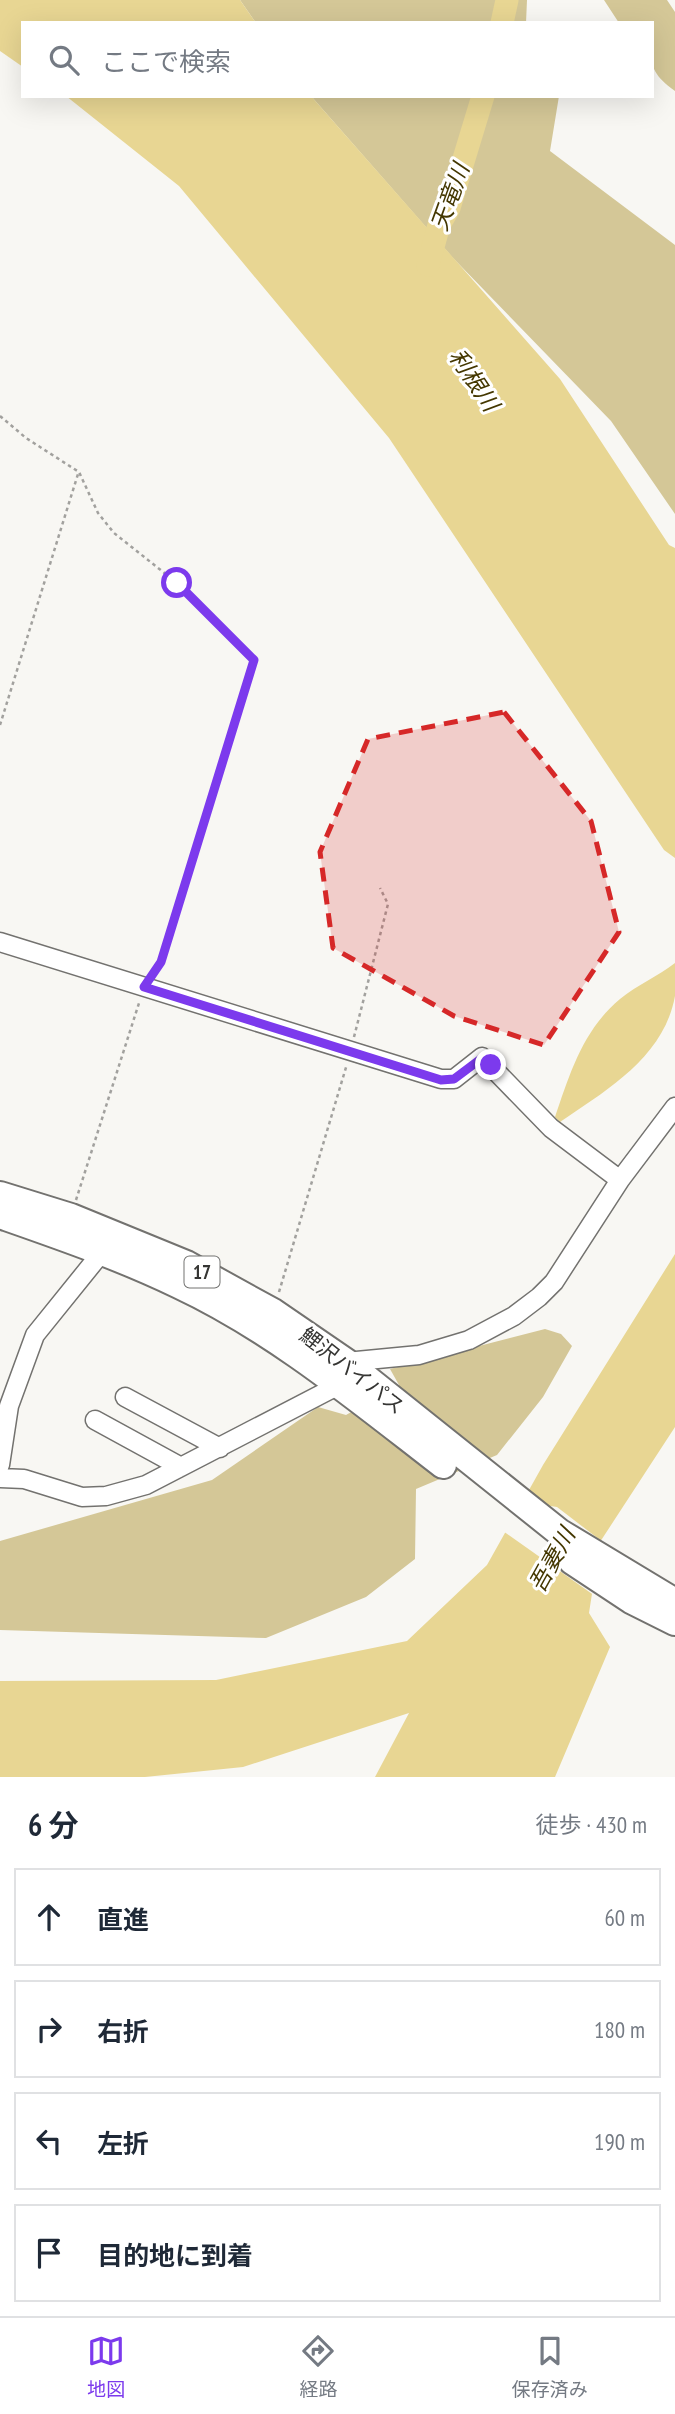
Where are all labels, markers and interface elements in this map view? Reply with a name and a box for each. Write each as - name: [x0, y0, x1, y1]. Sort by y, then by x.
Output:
- search box: [21, 21, 654, 98]
- icon: search: [45, 41, 83, 79]
- text: ここで検索: [101, 45, 231, 78]
- water label: 天竜川: [424, 157, 476, 234]
- water label: 利根川: [443, 343, 507, 419]
- route start: [161, 567, 192, 598]
- route end: [475, 1049, 506, 1080]
- road number: 17: [184, 1256, 220, 1288]
- street label: 鯉沢バイパス: [295, 1321, 410, 1420]
- water label: 吾妻川: [522, 1520, 582, 1597]
- text: 6 分: [28, 1805, 79, 1844]
- text: 徒歩 · 430 m: [535, 1810, 647, 1839]
- icon: ahead: [30, 1898, 68, 1936]
- text: 直進: [97, 1903, 149, 1936]
- text: 60 m: [604, 1903, 645, 1932]
- icon: right: [30, 2010, 68, 2048]
- text: 右折: [97, 2015, 149, 2048]
- text: 180 m: [594, 2015, 645, 2044]
- icon: left: [30, 2122, 68, 2160]
- text: 左折: [97, 2127, 149, 2160]
- text: 190 m: [594, 2127, 645, 2156]
- icon: arrive: [30, 2234, 68, 2272]
- text: 目的地に到着: [97, 2239, 253, 2272]
- tab: 地図: [87, 2332, 125, 2401]
- tab: 経路: [299, 2332, 338, 2401]
- tab: 保存済み: [512, 2332, 588, 2401]

